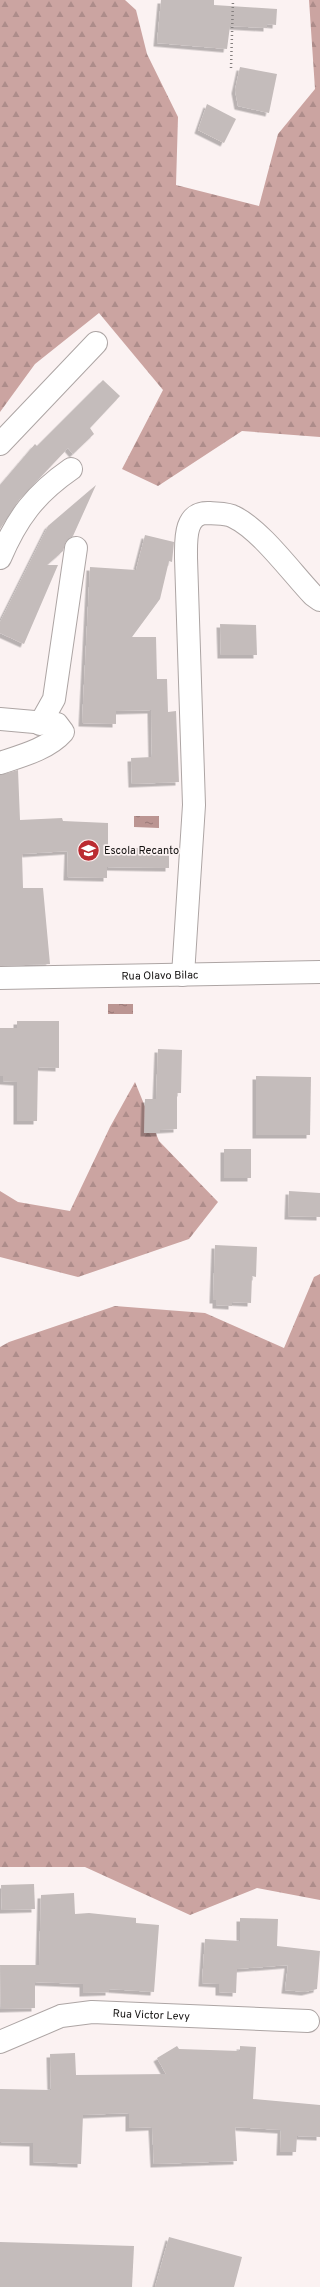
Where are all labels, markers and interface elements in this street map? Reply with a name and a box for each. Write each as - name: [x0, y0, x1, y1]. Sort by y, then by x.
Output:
- school or university icon: Escola Recanto: [75, 837, 101, 863]
- place label: Escola Recanto: [104, 844, 179, 858]
- street label: Rua Olavo Bilac: [121, 968, 199, 984]
- street label: Rua Victor Levy: [112, 2007, 190, 2024]

